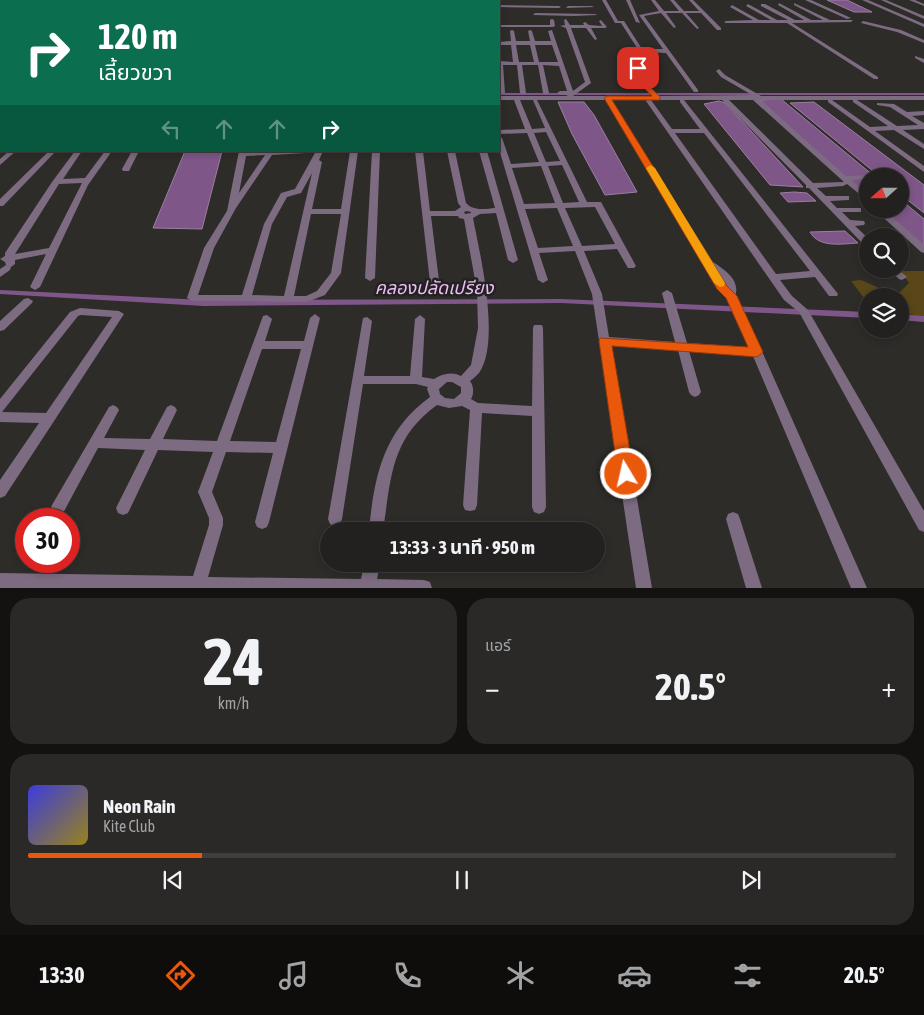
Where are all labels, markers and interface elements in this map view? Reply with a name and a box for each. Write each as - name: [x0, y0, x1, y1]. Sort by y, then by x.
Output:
- text: 120 m: [98, 16, 177, 56]
- icon: right: [15, 20, 80, 85]
- pin: [617, 47, 659, 89]
- icon: arrive: [624, 54, 652, 82]
- text: เลี้ยวขวา: [98, 59, 173, 85]
- icon: left: [157, 115, 185, 143]
- icon: ahead: [210, 115, 238, 143]
- icon: ahead: [263, 115, 291, 143]
- icon: right: [316, 115, 344, 143]
- north arrow: [859, 168, 909, 218]
- map controls: [859, 168, 909, 338]
- button: search: [859, 228, 909, 278]
- water label: คลองปลัดเปรียง: [375, 277, 495, 298]
- button: layers: [859, 288, 909, 338]
- position arrow: [599, 447, 651, 499]
- speed limit sign: 30: [15, 508, 80, 573]
- text: 13:33 · 3 นาที · 950 m: [390, 536, 535, 558]
- text: 24: [203, 624, 264, 699]
- text: แอร์: [485, 636, 511, 654]
- text: 20.5°: [655, 665, 726, 708]
- text: −: [485, 671, 500, 703]
- text: +: [881, 671, 896, 703]
- text: km/h: [218, 694, 249, 712]
- text: Neon Rain: [103, 795, 175, 817]
- text: Kite Club: [103, 817, 155, 835]
- icon: previous: [159, 866, 187, 894]
- icon: pause: [448, 866, 476, 894]
- icon: next: [737, 866, 765, 894]
- icon: directions: [163, 958, 198, 993]
- icon: music: [276, 958, 311, 993]
- icon: phone: [390, 958, 425, 993]
- icon: climate: [503, 958, 538, 993]
- icon: car: [617, 958, 652, 993]
- icon: filters: [730, 958, 765, 993]
- text: 13:30: [39, 962, 85, 988]
- text: 20.5°: [844, 962, 885, 988]

